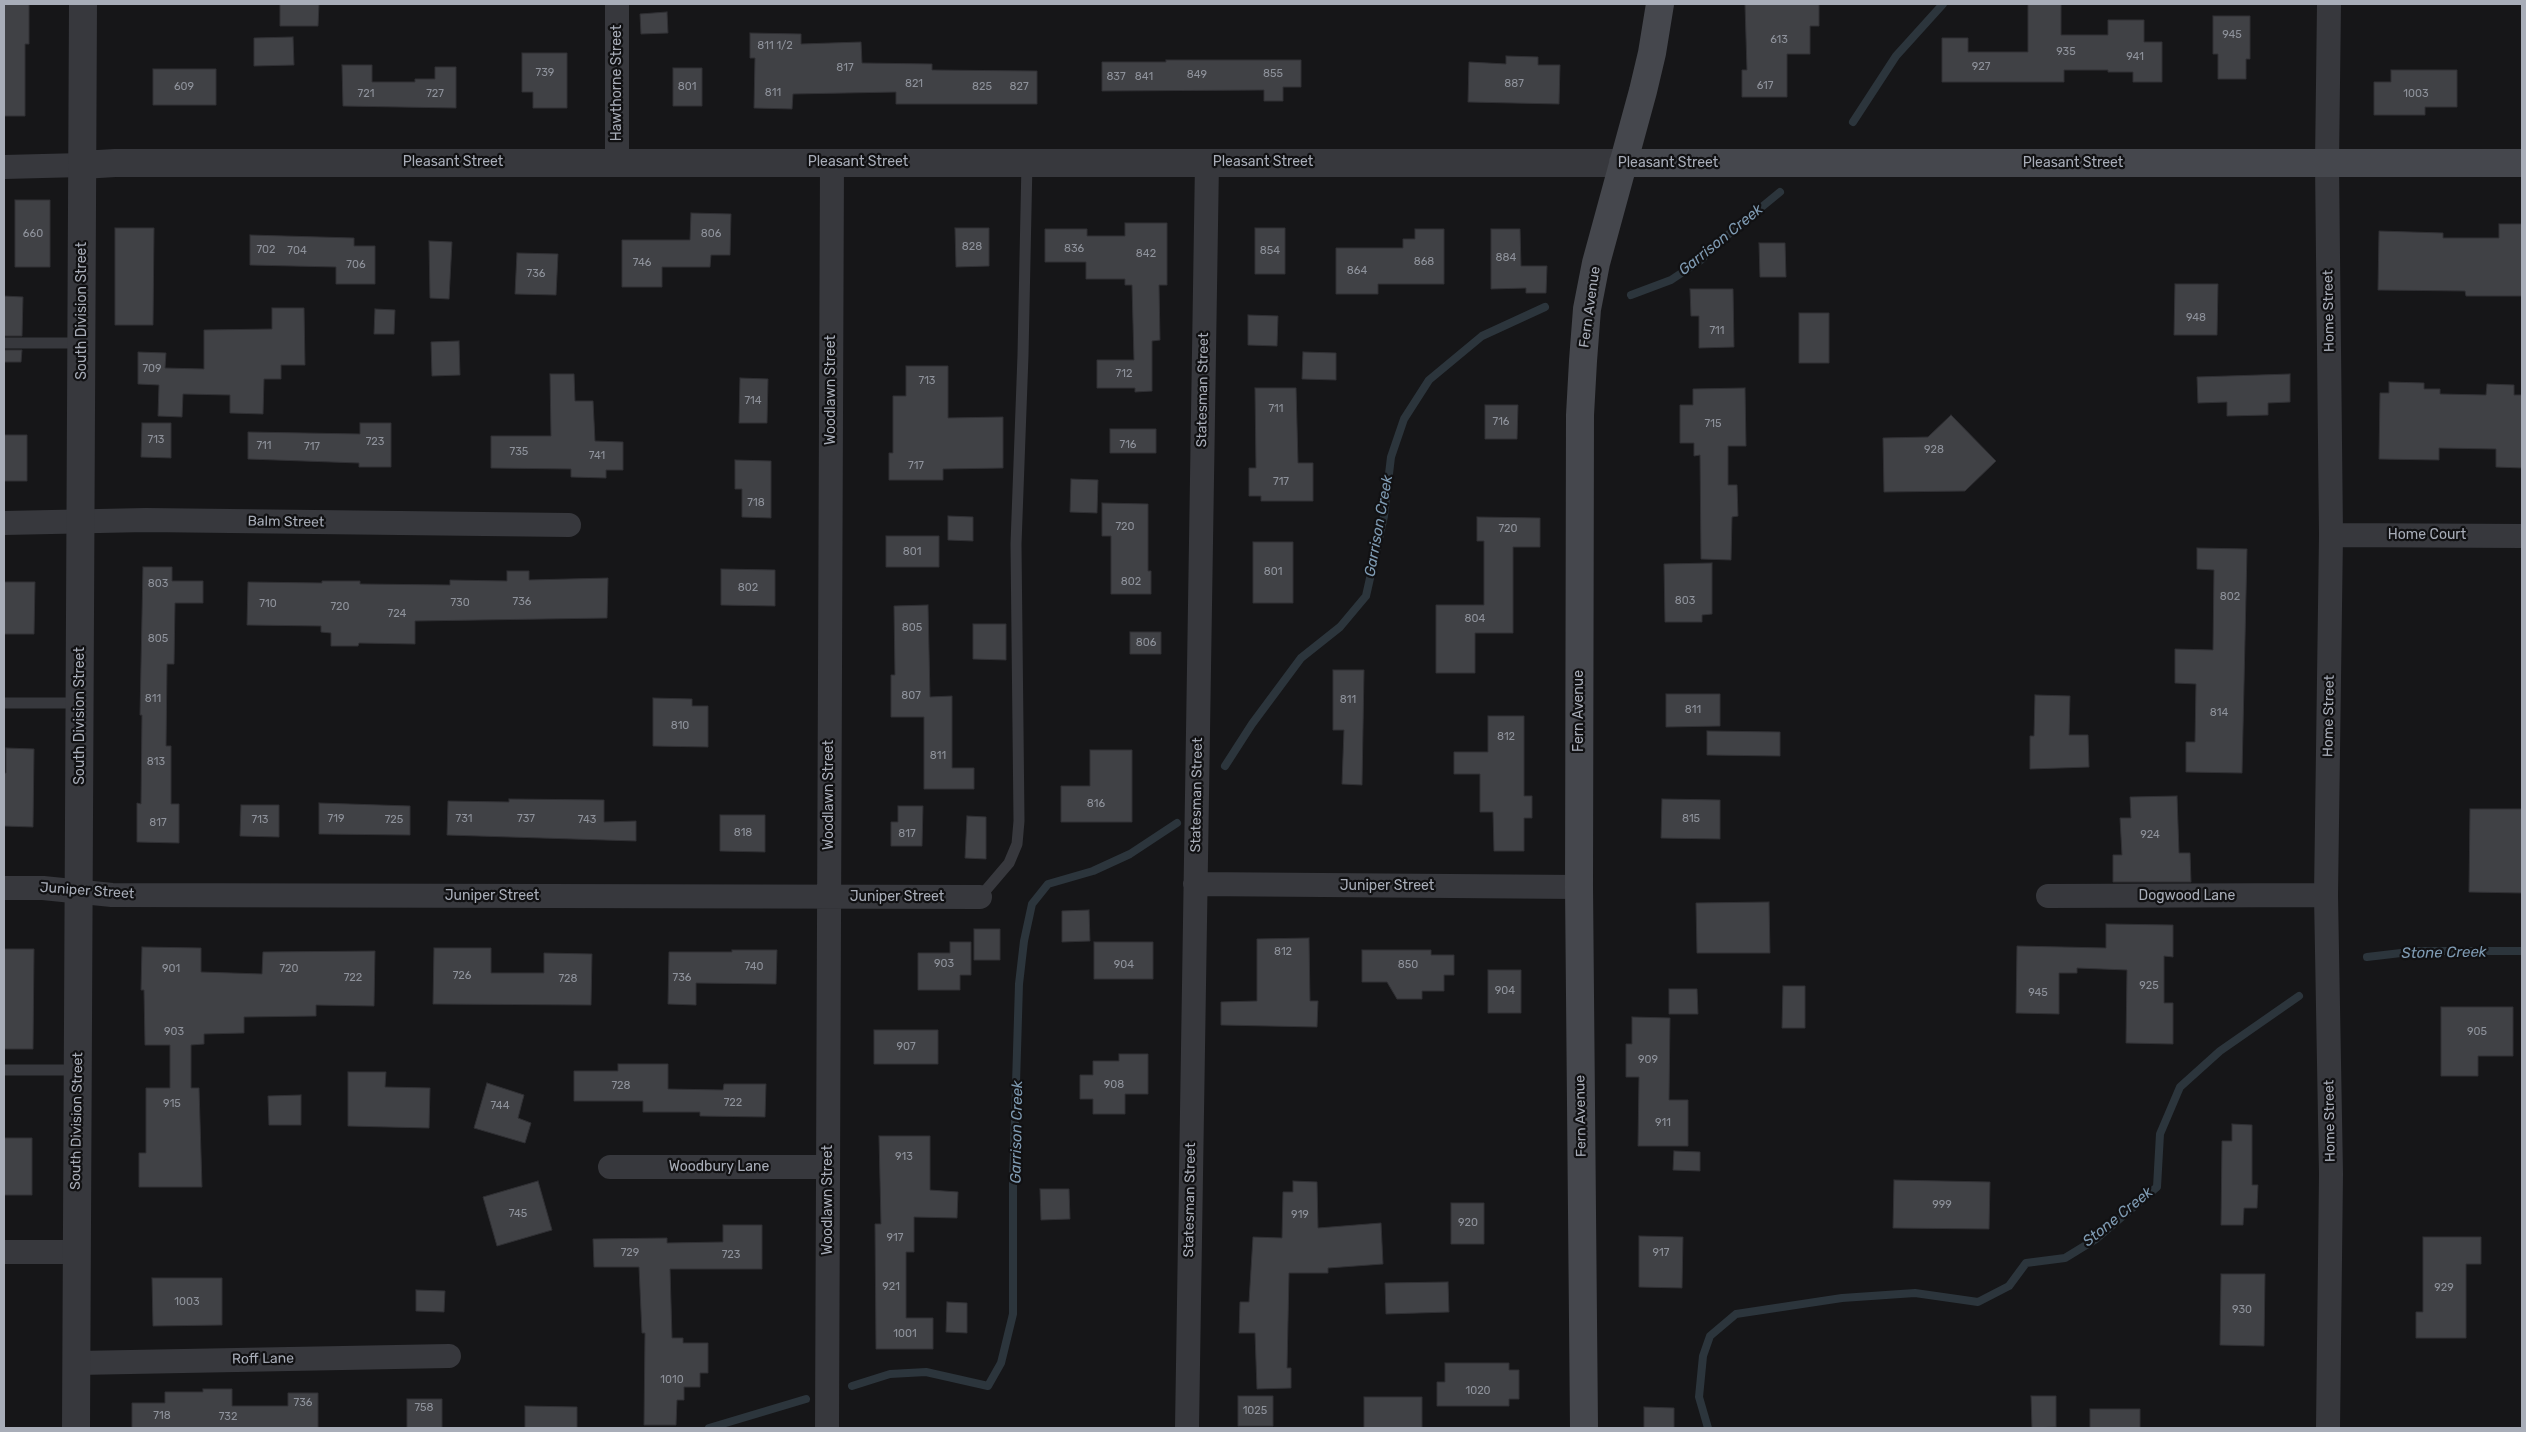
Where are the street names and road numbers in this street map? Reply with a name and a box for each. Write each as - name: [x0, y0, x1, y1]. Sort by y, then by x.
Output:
- street label: Hawthorne Street: [609, 25, 625, 141]
- street label: Pleasant Street: [403, 154, 503, 170]
- street label: Pleasant Street: [808, 154, 908, 170]
- street label: Pleasant Street: [1213, 154, 1313, 170]
- street label: Pleasant Street: [1618, 155, 1718, 171]
- street label: Pleasant Street: [2023, 155, 2123, 171]
- street label: South Division Street: [74, 242, 90, 380]
- street label: Fern Avenue: [1576, 265, 1604, 349]
- street label: Home Street: [2320, 270, 2338, 352]
- street label: Statesman Street: [1194, 332, 1212, 448]
- street label: Woodlawn Street: [823, 335, 839, 445]
- street label: Balm Street: [247, 513, 325, 531]
- street label: Home Court: [2388, 527, 2466, 543]
- street label: South Division Street: [72, 647, 88, 785]
- street label: Fern Avenue: [1571, 670, 1587, 752]
- street label: Home Street: [2320, 675, 2338, 757]
- street label: Statesman Street: [1188, 737, 1206, 853]
- street label: Woodlawn Street: [821, 740, 837, 850]
- street label: Juniper Street: [1340, 878, 1434, 894]
- street label: Juniper Street: [39, 879, 135, 903]
- street label: Juniper Street: [445, 888, 539, 904]
- street label: Dogwood Lane: [2139, 888, 2235, 904]
- street label: Juniper Street: [850, 889, 944, 905]
- street label: South Division Street: [67, 1052, 87, 1190]
- street label: Fern Avenue: [1572, 1075, 1590, 1157]
- street label: Home Street: [2321, 1080, 2339, 1162]
- street label: Statesman Street: [1181, 1142, 1199, 1258]
- street label: Woodlawn Street: [820, 1145, 836, 1255]
- street label: Woodbury Lane: [669, 1159, 769, 1175]
- street label: Roff Lane: [232, 1350, 294, 1368]

